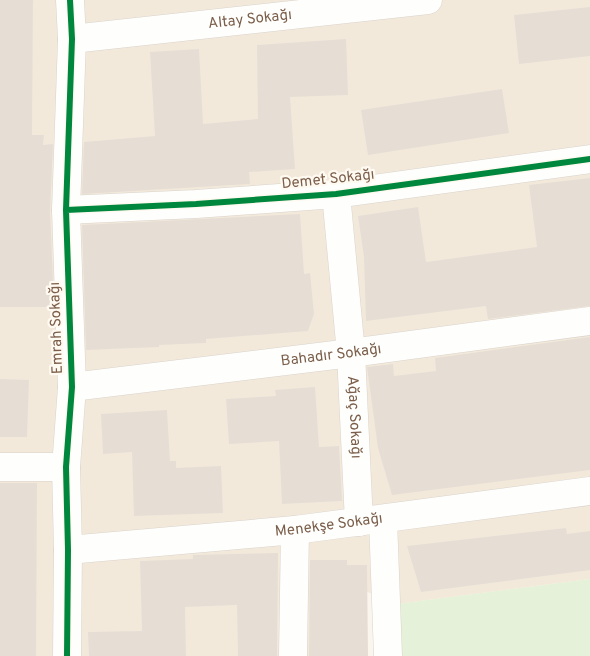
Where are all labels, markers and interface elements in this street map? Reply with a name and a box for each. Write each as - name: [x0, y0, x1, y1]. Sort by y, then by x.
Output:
- street label: Altay Sokağı: [207, 5, 293, 34]
- street label: Demet Sokağı: [281, 166, 375, 194]
- street label: Emrah Sokağı: [46, 282, 68, 374]
- street label: Bahadır Sokağı: [280, 340, 383, 371]
- street label: Ağaç Sokağı: [343, 375, 365, 459]
- street label: Menekşe Sokağı: [274, 509, 384, 541]

